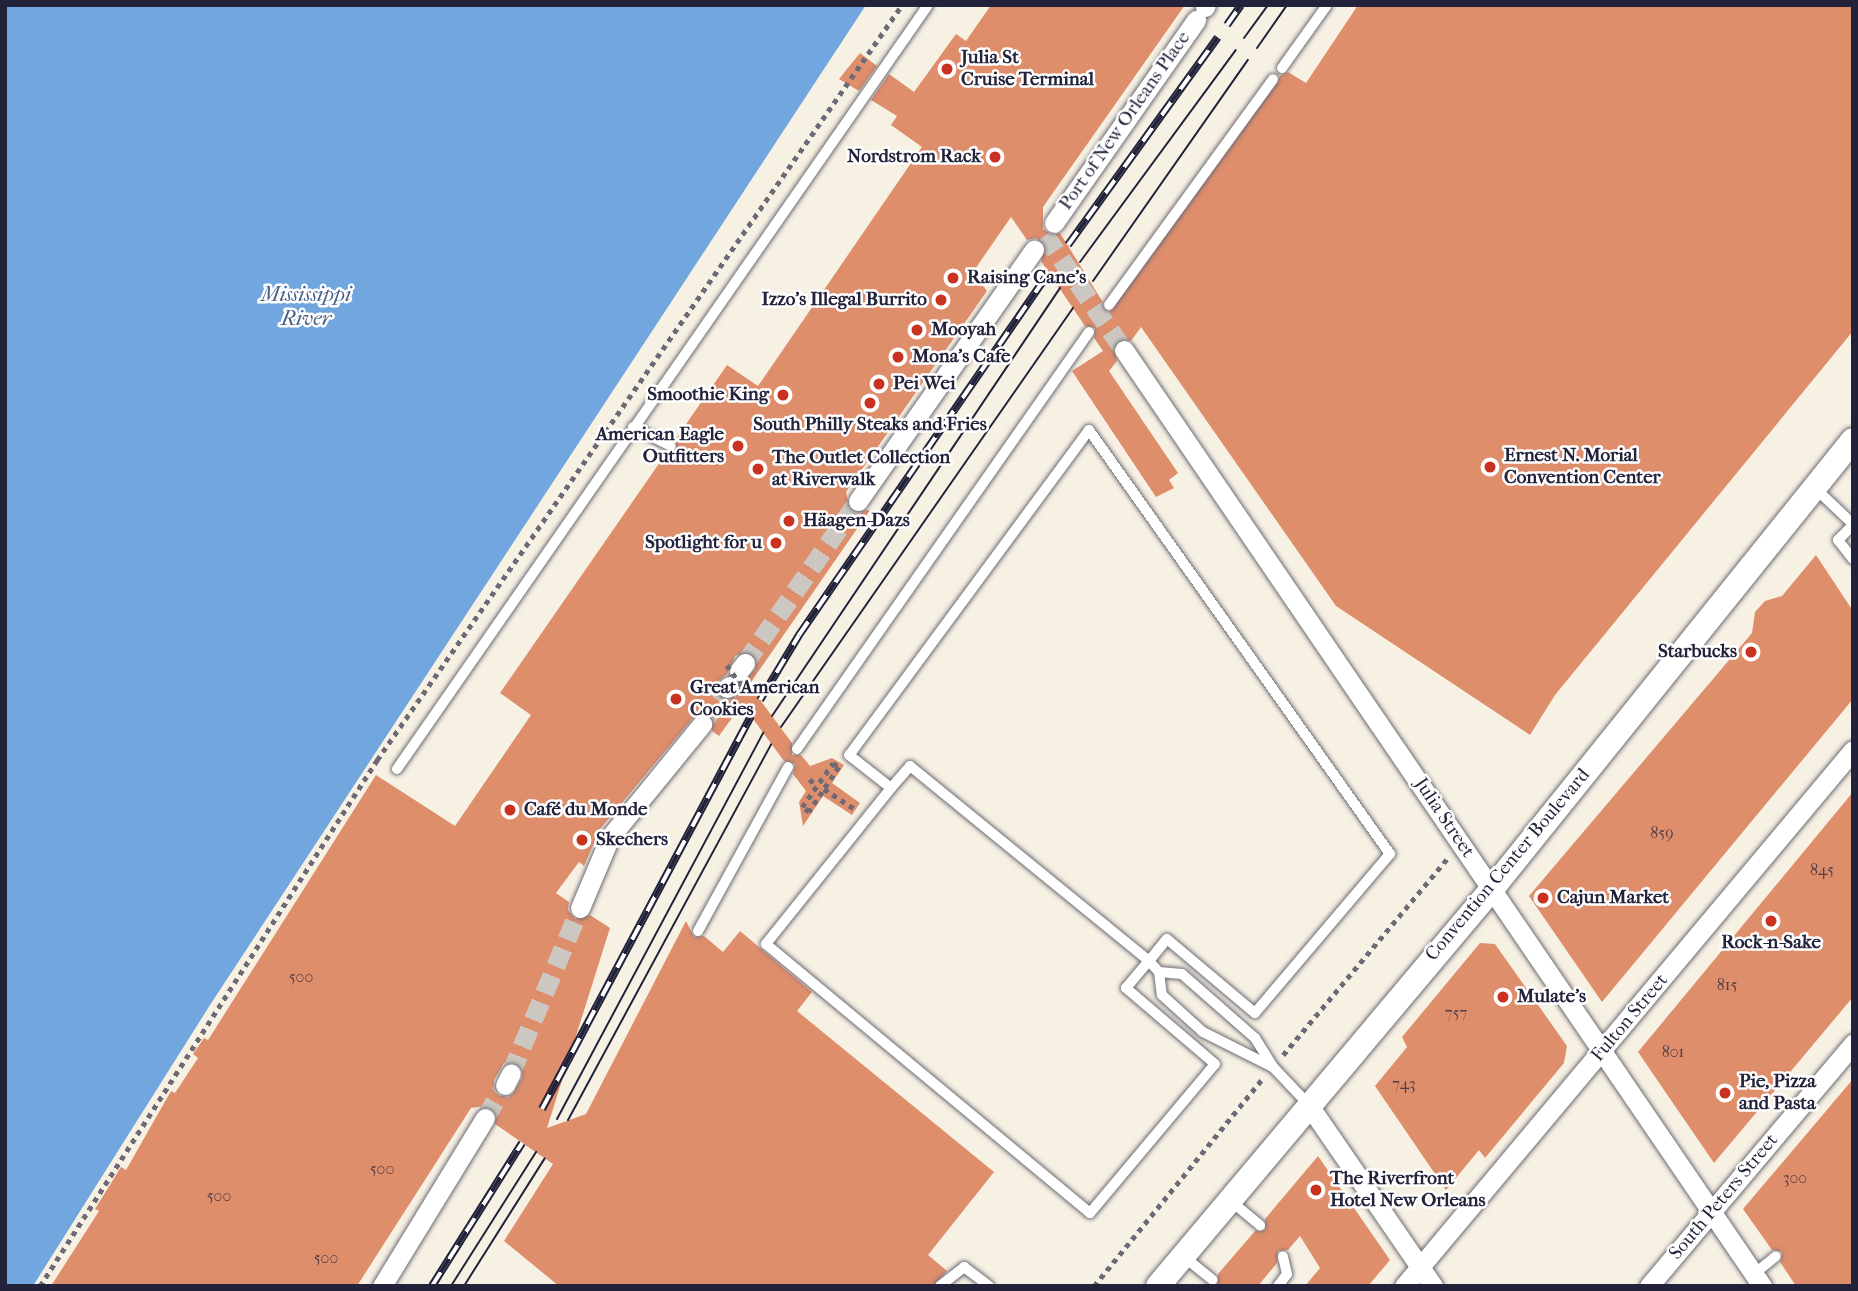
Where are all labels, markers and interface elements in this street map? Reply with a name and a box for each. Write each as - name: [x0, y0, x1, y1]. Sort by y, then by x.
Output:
- street label: Port of New Orleans Place: [1055, 27, 1195, 215]
- place label: Julia St Cruise Terminal: [961, 47, 1094, 91]
- marker: Julia St Cruise Terminal: [939, 61, 955, 77]
- place label: Nordstrom Rack: [847, 146, 981, 168]
- marker: Nordstrom Rack: [987, 149, 1003, 165]
- place label: Raising Cane's: [967, 267, 1086, 289]
- marker: Raising Cane's: [945, 270, 961, 286]
- water label: Mississippi River: [261, 281, 351, 331]
- place label: Izzo's Illegal Burrito: [761, 289, 927, 311]
- marker: Izzo's Illegal Burrito: [933, 292, 949, 308]
- place label: Mooyah: [931, 319, 996, 341]
- marker: Mooyah: [909, 322, 925, 338]
- place label: Mona's Cafe: [912, 346, 1010, 368]
- marker: Mona's Cafe: [890, 349, 906, 365]
- place label: Pei Wei: [893, 373, 956, 395]
- marker: Pei Wei: [871, 376, 887, 392]
- place label: Smoothie King: [647, 384, 769, 406]
- marker: Smoothie King: [775, 387, 791, 403]
- marker: South Philly Steaks and Fries: [862, 395, 878, 411]
- place label: South Philly Steaks and Fries: [753, 414, 987, 436]
- place label: American Eagle Outfitters: [596, 424, 724, 468]
- marker: American Eagle Outfitters: [730, 438, 746, 454]
- place label: Ernest N. Morial Convention Center: [1504, 445, 1661, 489]
- place label: The Outlet Collection at Riverwalk: [772, 447, 950, 491]
- marker: Ernest N. Morial Convention Center: [1482, 459, 1498, 475]
- marker: The Outlet Collection at Riverwalk: [750, 461, 766, 477]
- place label: Häagen-Dazs: [803, 510, 910, 532]
- marker: Häagen-Dazs: [781, 513, 797, 529]
- place label: Spotlight for u: [645, 532, 762, 554]
- marker: Spotlight for u: [768, 535, 784, 551]
- place label: Starbucks: [1658, 641, 1737, 663]
- marker: Starbucks: [1743, 644, 1759, 660]
- place label: Great American Cookies: [690, 677, 820, 721]
- marker: Great American Cookies: [668, 691, 684, 707]
- street label: Convention Center Boulevard: [1421, 764, 1595, 966]
- street label: Julia Street: [1409, 774, 1479, 862]
- place label: Café du Monde: [524, 799, 647, 821]
- marker: Café du Monde: [502, 802, 518, 818]
- house number: 859: [1650, 823, 1674, 843]
- place label: Skechers: [596, 829, 668, 851]
- marker: Skechers: [574, 832, 590, 848]
- house number: 845: [1810, 860, 1834, 880]
- place label: Cajun Market: [1557, 887, 1669, 909]
- marker: Cajun Market: [1535, 890, 1551, 906]
- marker: Rock-n-Sake: [1763, 913, 1779, 929]
- place label: Rock-n-Sake: [1721, 932, 1821, 954]
- house number: 500: [289, 967, 313, 987]
- street label: Fulton Street: [1587, 969, 1673, 1067]
- house number: 815: [1717, 975, 1737, 995]
- place label: Mulate's: [1517, 986, 1586, 1008]
- marker: Mulate's: [1495, 989, 1511, 1005]
- house number: 757: [1445, 1003, 1467, 1023]
- house number: 801: [1662, 1042, 1684, 1062]
- place label: Pie, Pizza and Pasta: [1739, 1071, 1816, 1115]
- house number: 743: [1392, 1074, 1416, 1094]
- marker: Pie, Pizza and Pasta: [1717, 1085, 1733, 1101]
- street label: South Peters Street: [1665, 1129, 1783, 1265]
- house number: 500: [370, 1159, 394, 1179]
- place label: The Riverfront Hotel New Orleans: [1330, 1168, 1486, 1212]
- house number: 300: [1783, 1168, 1807, 1188]
- marker: The Riverfront Hotel New Orleans: [1308, 1182, 1324, 1198]
- house number: 500: [207, 1186, 231, 1206]
- house number: 500: [314, 1248, 338, 1268]

